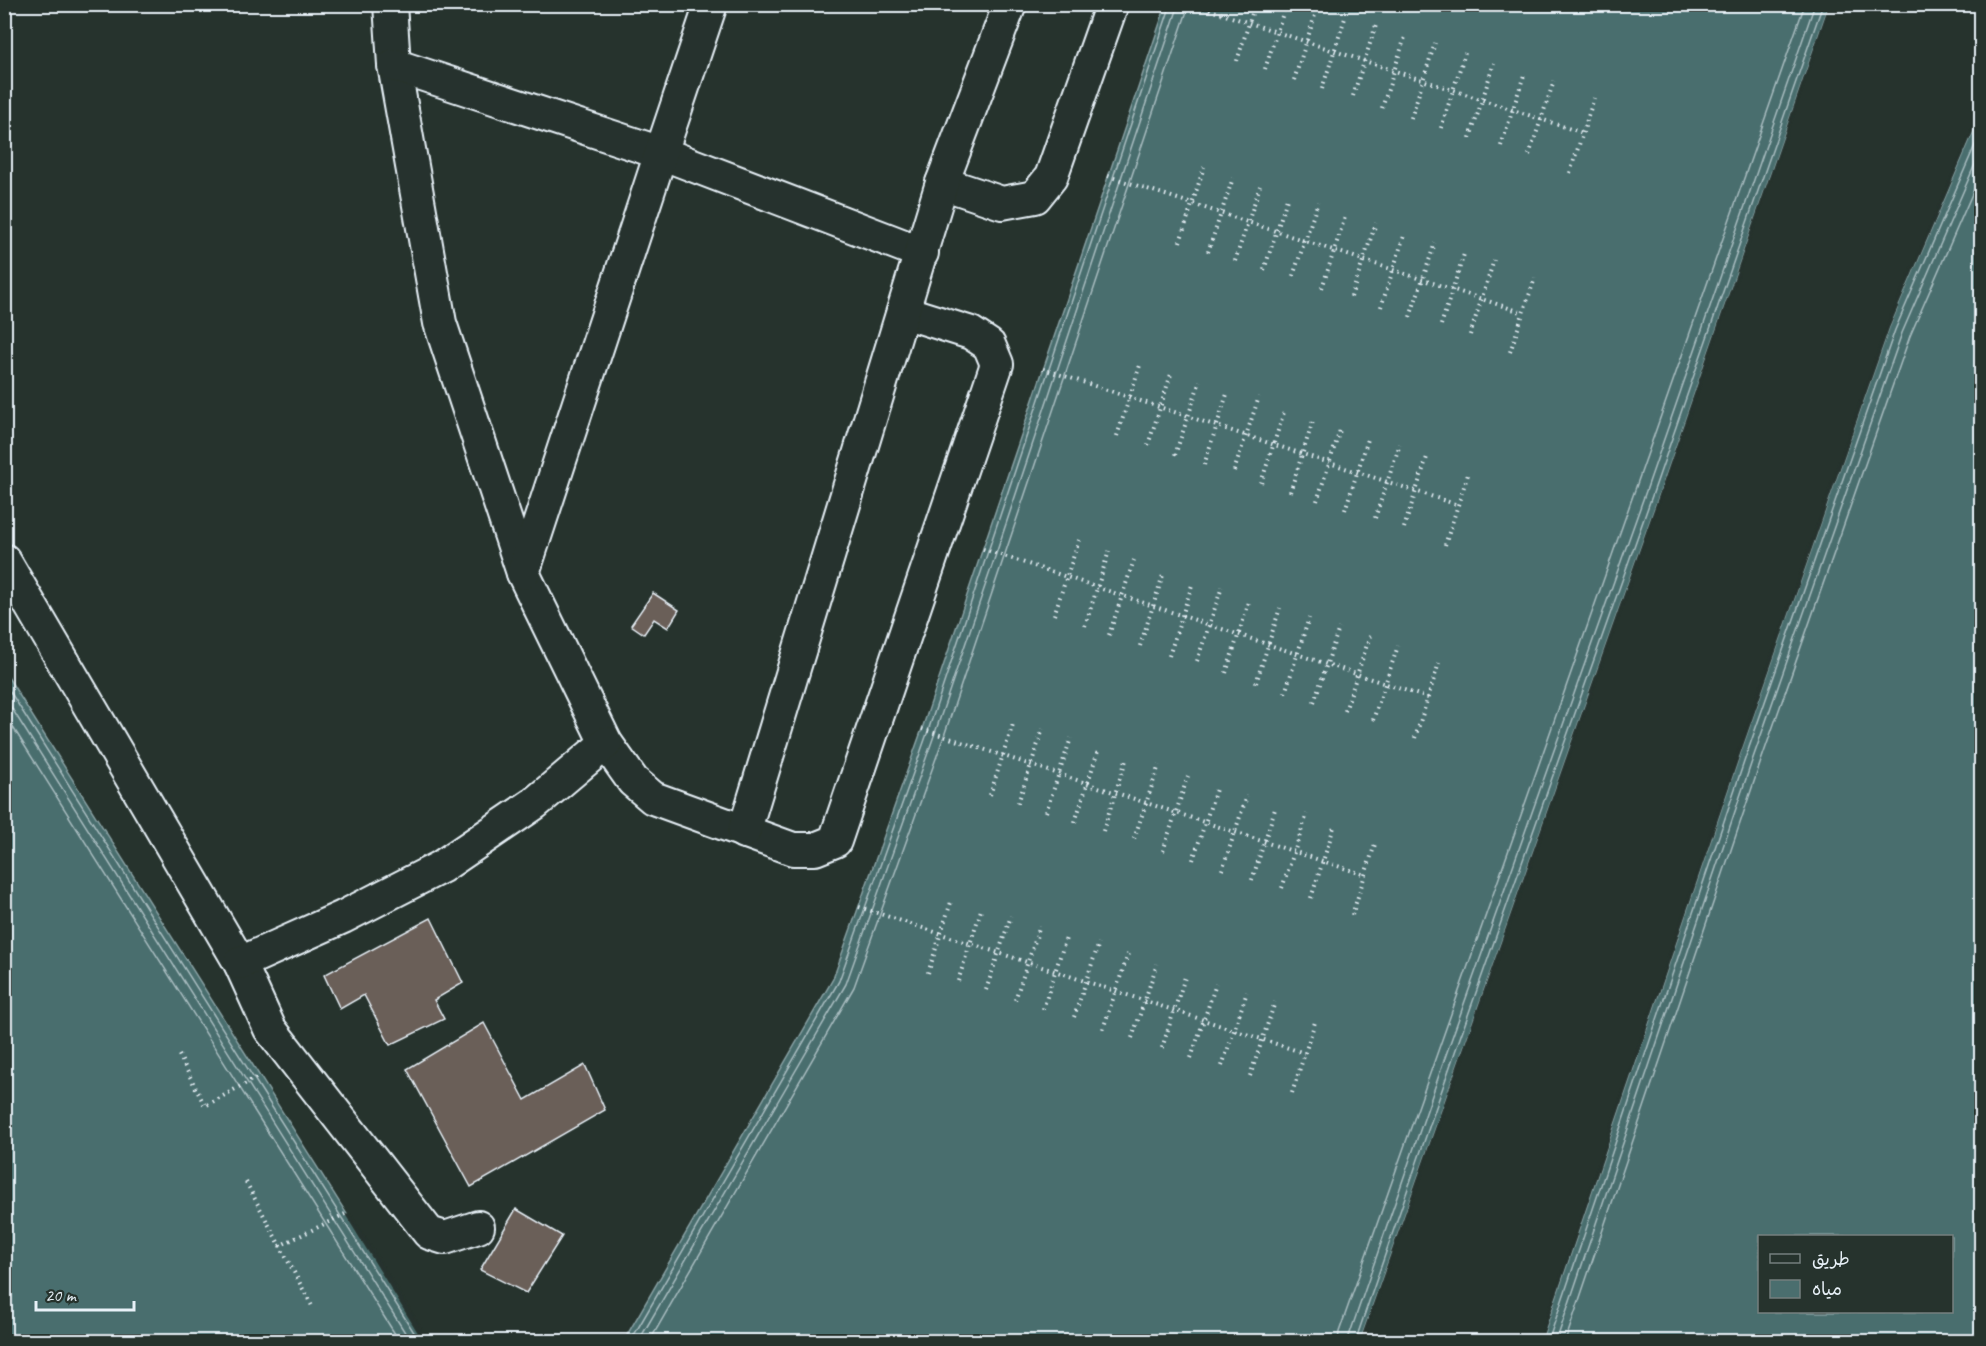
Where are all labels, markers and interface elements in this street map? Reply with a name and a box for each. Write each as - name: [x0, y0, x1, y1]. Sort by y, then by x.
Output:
- legend: [1758, 1235, 1953, 1313]
- text: طريق: [1812, 1248, 1850, 1270]
- scale bar: [36, 1274, 134, 1312]
- text: مياه: [1812, 1278, 1842, 1300]
- text: 20 m: [45, 1284, 78, 1306]

